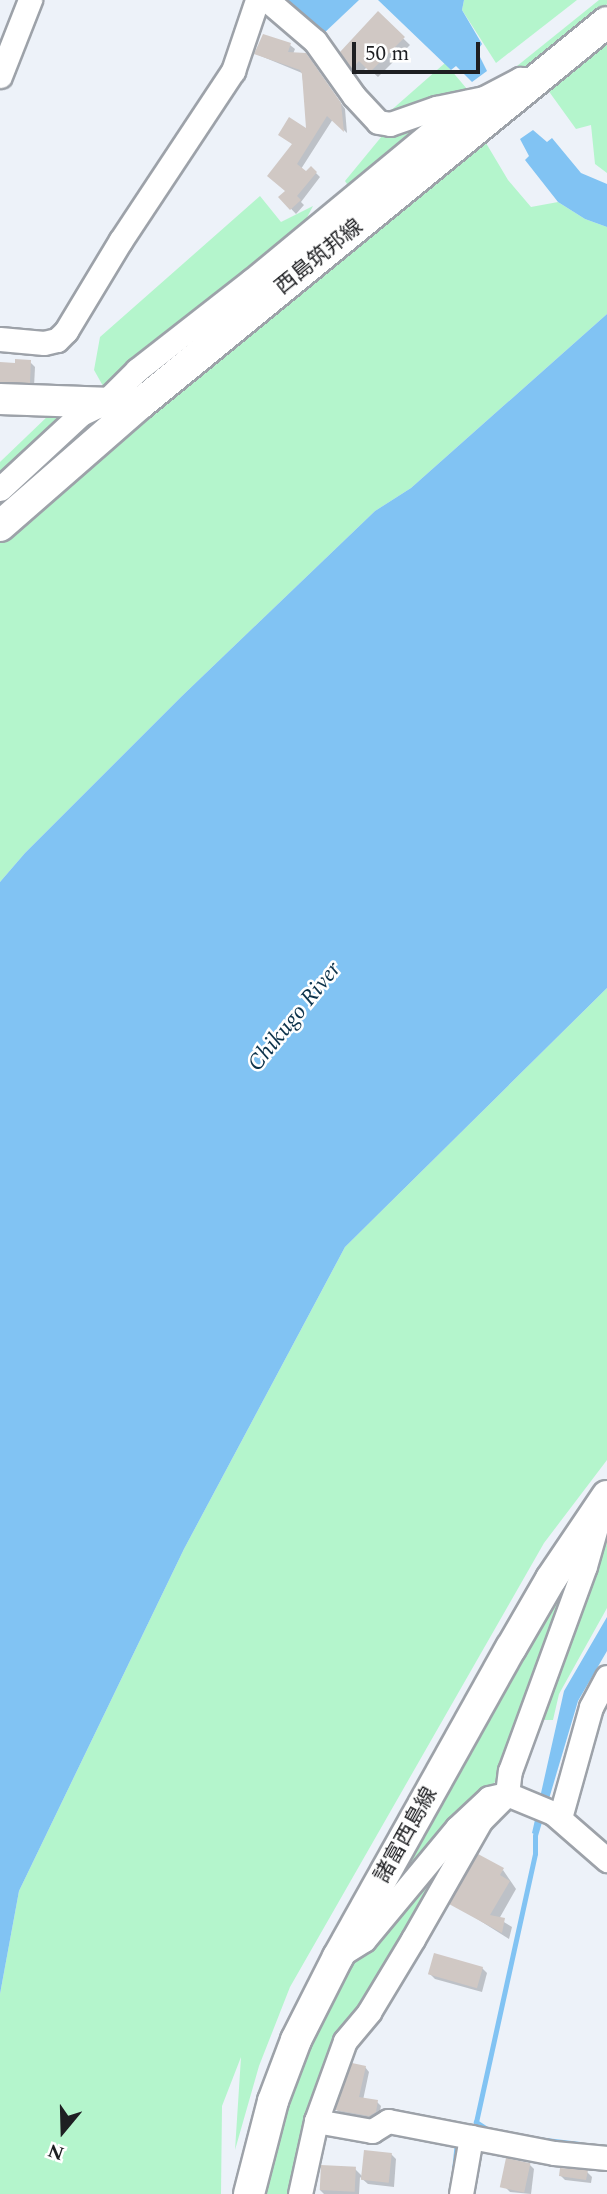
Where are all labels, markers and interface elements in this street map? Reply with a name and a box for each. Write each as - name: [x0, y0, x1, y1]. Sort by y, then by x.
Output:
- scale bar: [355, 28, 483, 72]
- text: 50 m: [365, 38, 409, 70]
- street label: 西島筑邦線: [270, 214, 368, 300]
- water label: Chikugo River: [242, 957, 348, 1077]
- street label: 諸富西島線: [370, 1783, 442, 1887]
- north arrow: [28, 2096, 98, 2166]
- text: N: [44, 2135, 68, 2168]

